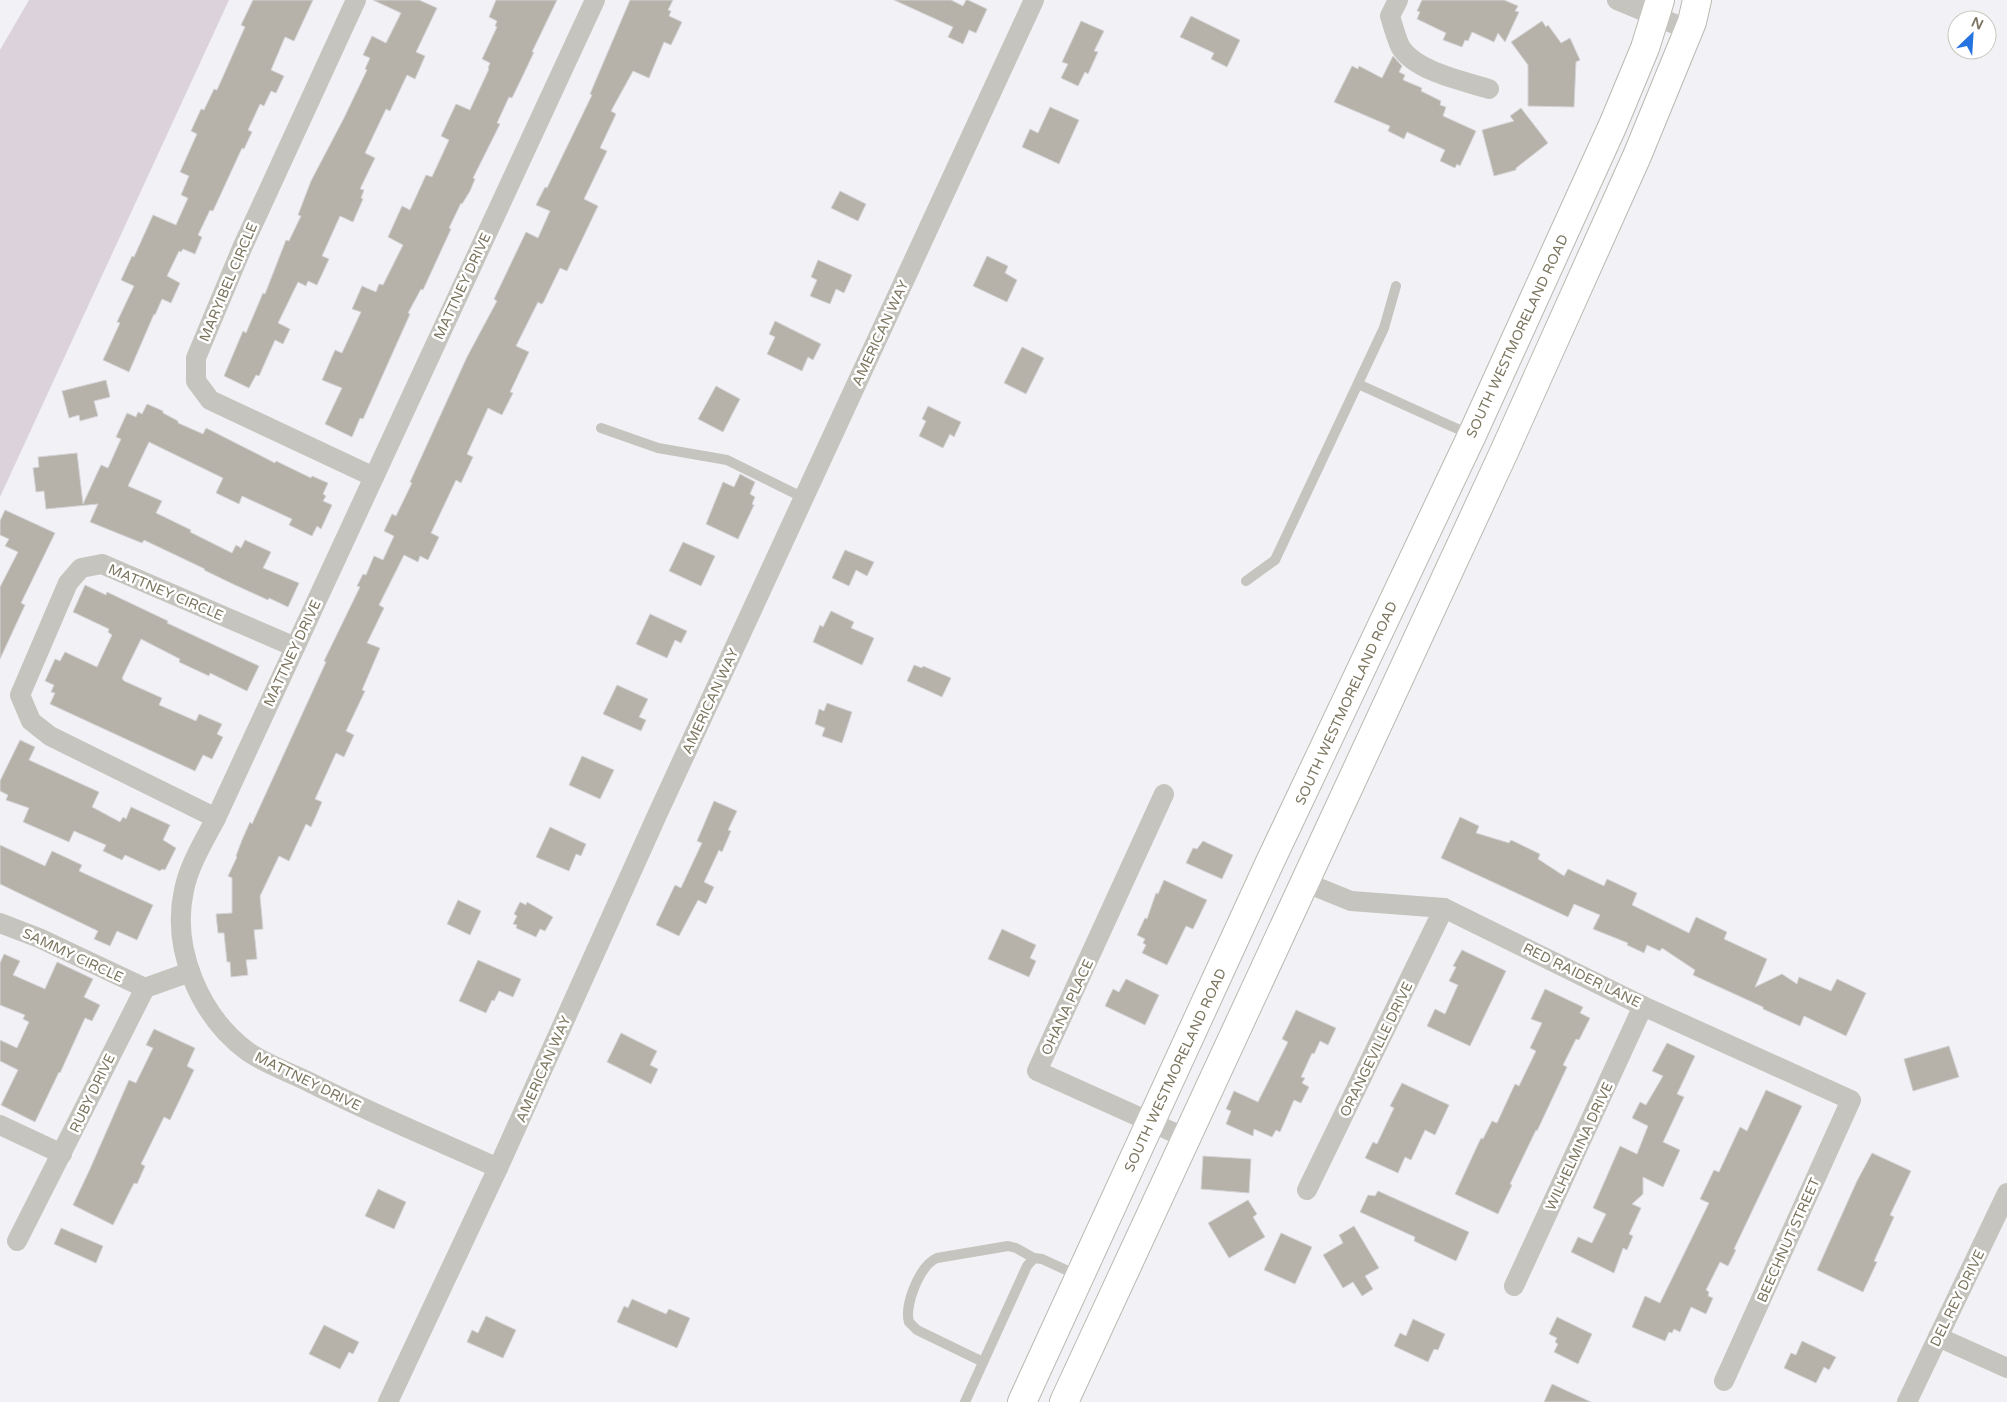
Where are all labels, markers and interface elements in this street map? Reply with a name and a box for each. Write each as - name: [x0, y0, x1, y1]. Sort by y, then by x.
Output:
- north arrow: [1947, 10, 1997, 60]
- text: N: [1969, 14, 1986, 34]
- street label: MARYIBEL CIRCLE: [196, 220, 261, 344]
- street label: MATTNEY DRIVE: [430, 230, 495, 342]
- street label: SOUTH WESTMORELAND ROAD: [1463, 232, 1572, 441]
- street label: AMERICAN WAY: [849, 278, 912, 389]
- street label: MATTNEY CIRCLE: [106, 561, 226, 624]
- street label: MATTNEY DRIVE: [260, 597, 325, 709]
- street label: SOUTH WESTMORELAND ROAD: [1292, 599, 1401, 808]
- street label: AMERICAN WAY: [679, 646, 742, 757]
- street label: SAMMY CIRCLE: [20, 925, 126, 986]
- street label: RED RAIDER LANE: [1520, 940, 1643, 1011]
- street label: OHANA PLACE: [1038, 957, 1097, 1058]
- street label: SOUTH WESTMORELAND ROAD: [1121, 966, 1230, 1175]
- street label: ORANGEVILLE DRIVE: [1336, 979, 1417, 1119]
- street label: AMERICAN WAY: [512, 1013, 575, 1125]
- street label: MATTNEY DRIVE: [252, 1048, 364, 1115]
- street label: RUBY DRIVE: [66, 1051, 119, 1135]
- street label: WILHELMINA DRIVE: [1542, 1079, 1617, 1213]
- street label: BEECHNUT STREET: [1753, 1175, 1824, 1305]
- street label: DEL REY DRIVE: [1927, 1247, 1988, 1349]

